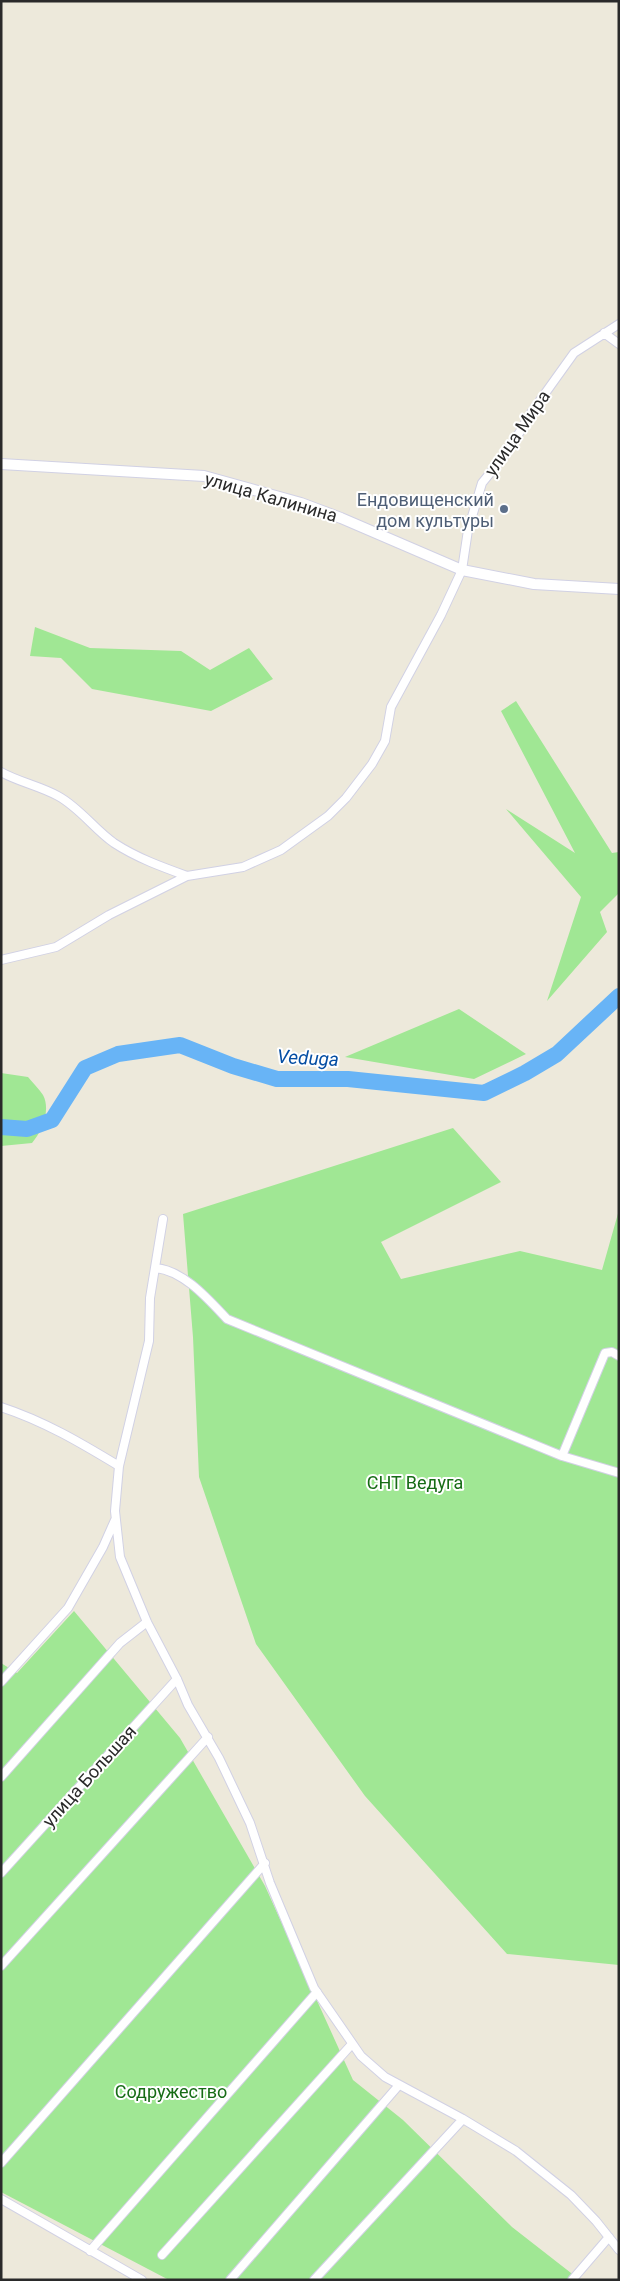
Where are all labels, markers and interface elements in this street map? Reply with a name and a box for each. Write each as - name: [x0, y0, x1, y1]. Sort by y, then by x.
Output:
- street label: улица Мира: [480, 386, 554, 480]
- street label: улица Калинина: [202, 468, 340, 526]
- place label: Ендовищенский дом культуры: [357, 489, 494, 531]
- marker: Ендовищенский дом культуры: [498, 503, 510, 515]
- water label: Veduga: [276, 1045, 340, 1071]
- park label: СНТ Ведуга: [367, 1472, 463, 1493]
- street label: улица Большая: [38, 1721, 140, 1831]
- park label: Содружество: [115, 2081, 227, 2102]

